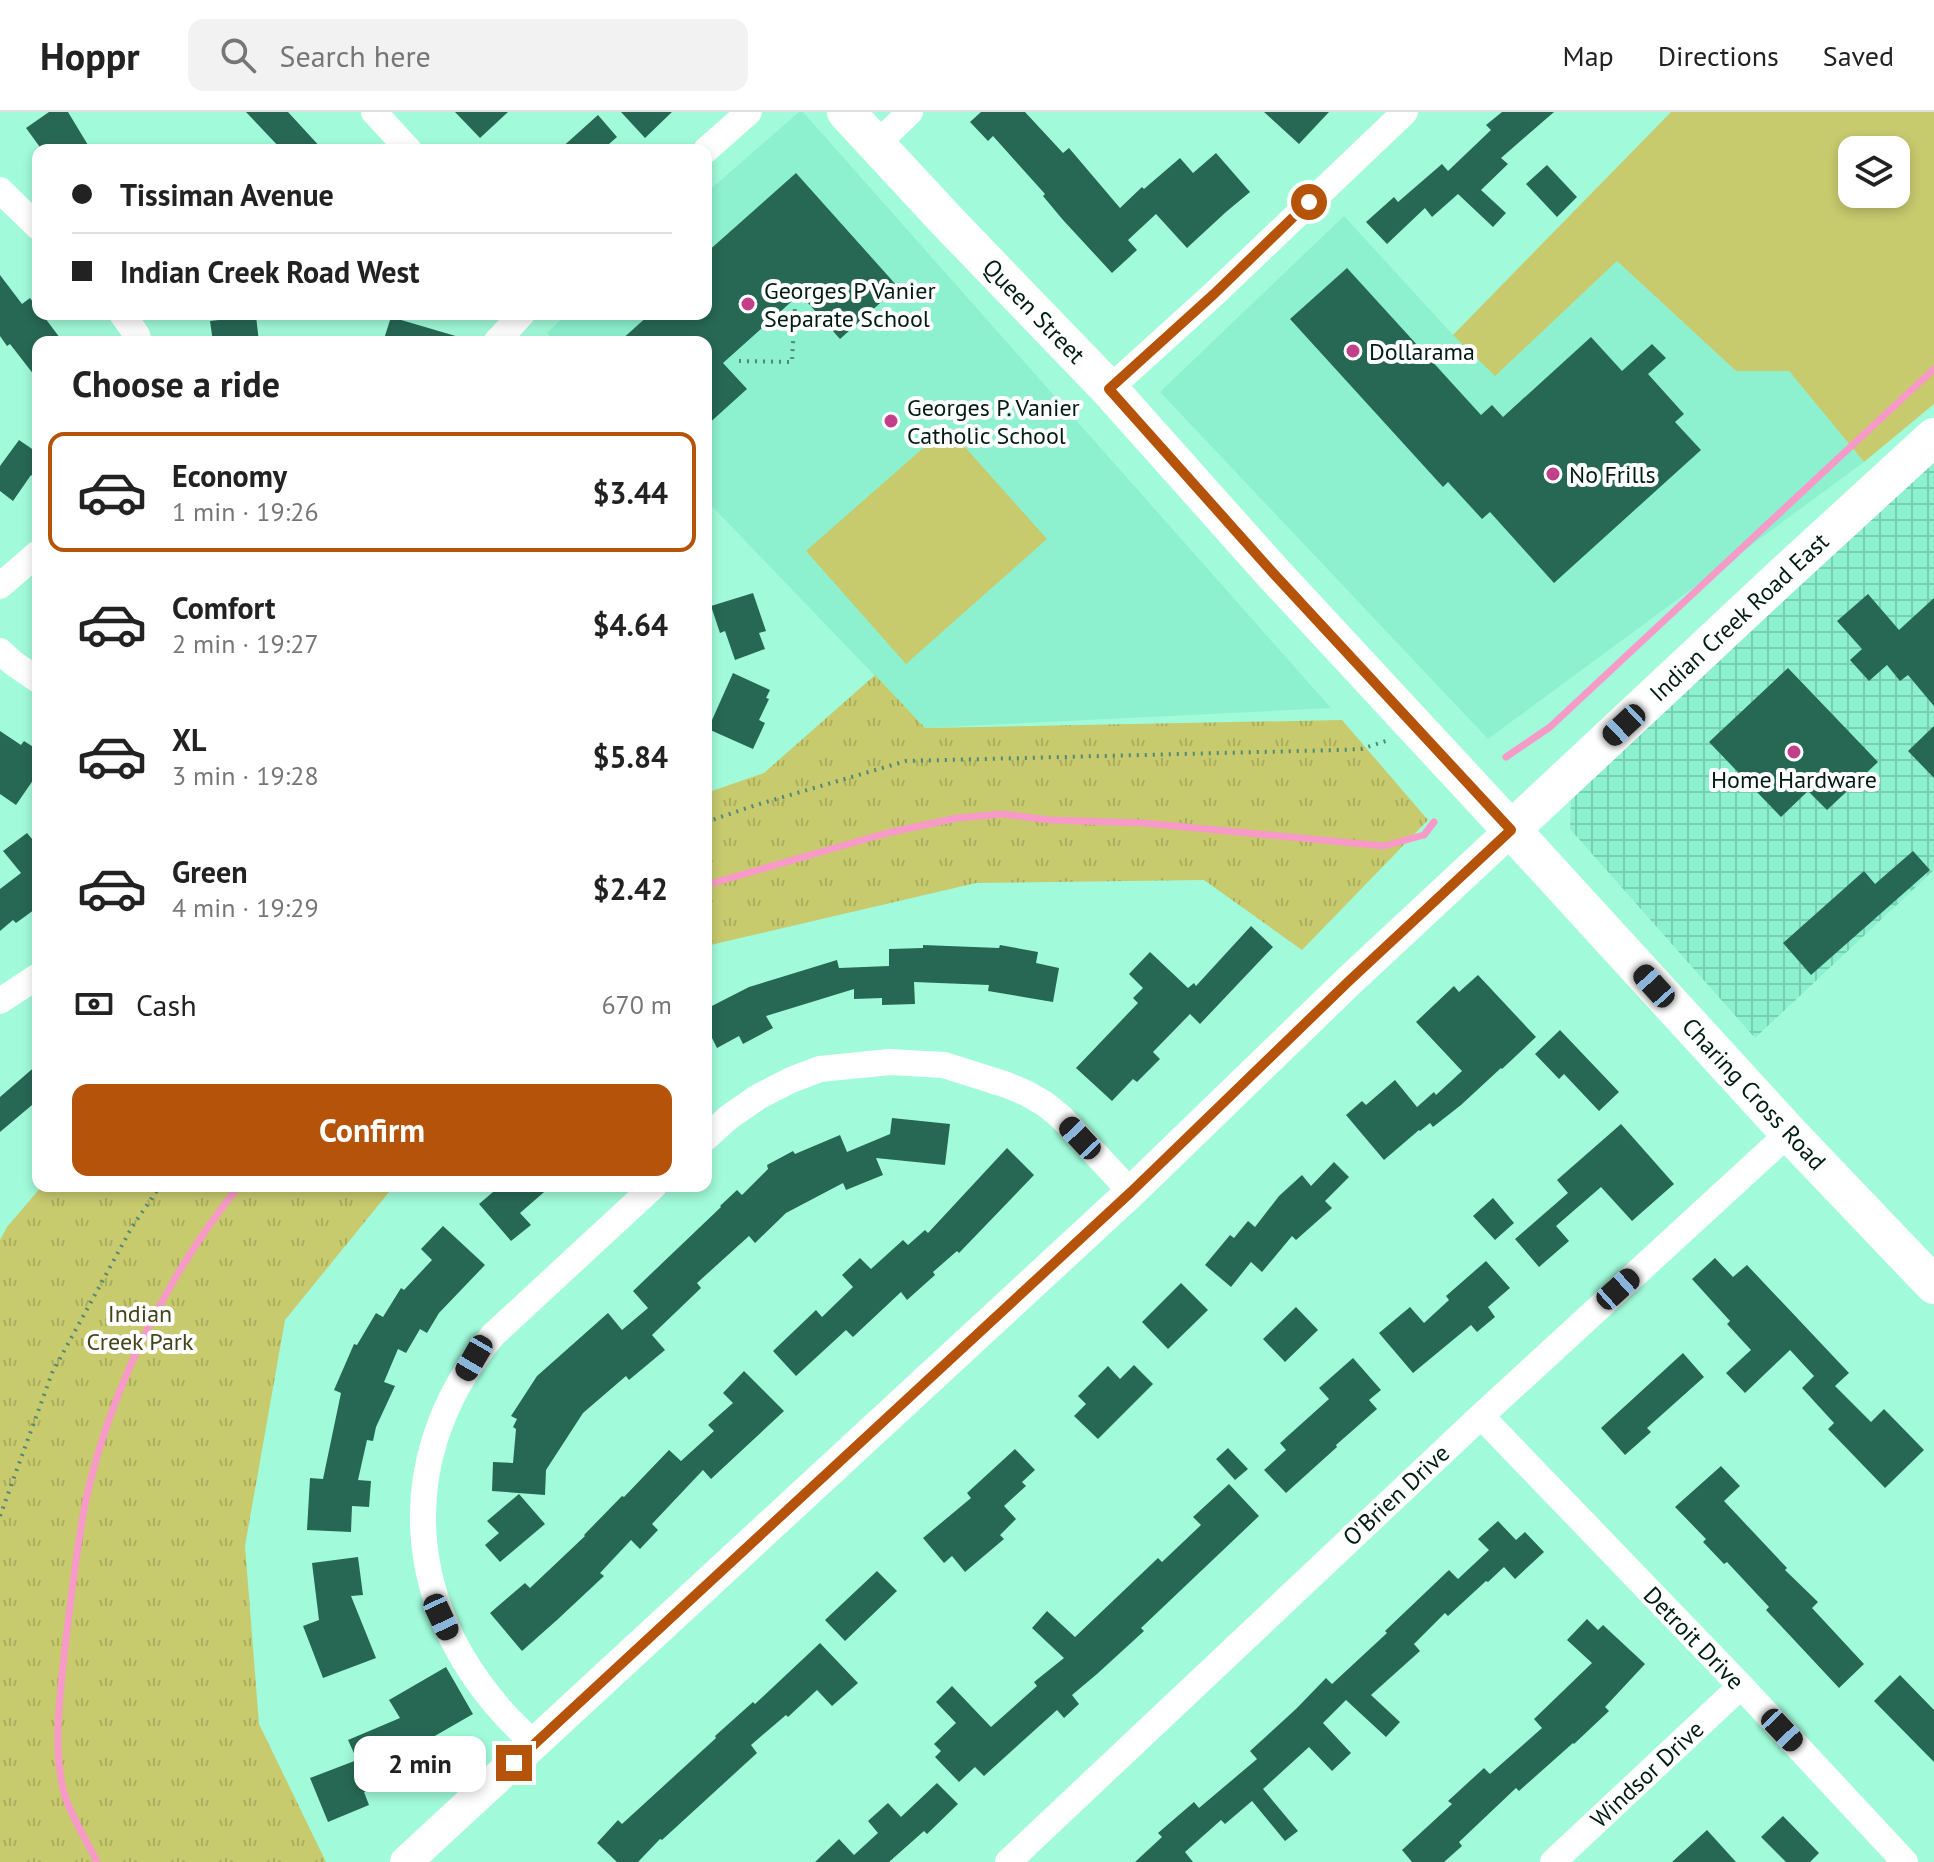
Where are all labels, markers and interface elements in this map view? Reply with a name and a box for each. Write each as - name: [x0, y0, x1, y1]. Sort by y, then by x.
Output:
- search box: [188, 19, 748, 91]
- text: Hoppr: [40, 31, 140, 80]
- icon: search: [216, 33, 260, 77]
- text: Search here: [280, 36, 431, 75]
- text: Map: [1563, 37, 1614, 74]
- text: Directions: [1658, 37, 1779, 74]
- text: Saved: [1823, 37, 1894, 74]
- map controls: [1838, 136, 1910, 208]
- button: layers: [1838, 136, 1910, 208]
- text: Tissiman Avenue: [120, 175, 334, 214]
- route start: [1291, 184, 1327, 220]
- text: Indian Creek Road West: [120, 252, 420, 291]
- street label: Queen Street: [976, 252, 1092, 370]
- place label: Georges P Vanier Separate School: [764, 275, 936, 334]
- marker: Georges P Vanier Separate School: [739, 295, 757, 313]
- place label: Dollarama: [1369, 336, 1475, 367]
- marker: Dollarama: [1344, 342, 1362, 360]
- text: Choose a ride: [72, 360, 280, 407]
- place label: Georges P. Vanier Catholic School: [907, 392, 1080, 451]
- marker: Georges P. Vanier Catholic School: [882, 412, 900, 430]
- icon: car: [76, 456, 148, 528]
- text: Economy: [172, 456, 287, 495]
- place label: No Frills: [1569, 459, 1656, 490]
- marker: No Frills: [1544, 465, 1562, 483]
- text: $3.44: [593, 473, 668, 512]
- text: 1 min · 19:26: [172, 495, 319, 528]
- street label: Indian Creek Road East: [1643, 526, 1835, 708]
- icon: car: [76, 588, 148, 660]
- text: Comfort: [172, 588, 275, 627]
- text: $4.64: [593, 605, 668, 644]
- text: 2 min · 19:27: [172, 627, 319, 660]
- car: [1598, 700, 1650, 750]
- icon: car: [76, 720, 148, 792]
- text: XL: [172, 720, 206, 759]
- text: $5.84: [593, 737, 668, 776]
- marker: Home Hardware: [1785, 743, 1803, 761]
- text: 3 min · 19:28: [172, 759, 319, 792]
- place label: Home Hardware: [1711, 764, 1877, 795]
- icon: car: [76, 852, 148, 924]
- text: Green: [172, 852, 247, 891]
- text: $2.42: [593, 869, 668, 908]
- text: 4 min · 19:29: [172, 891, 319, 924]
- car: [1629, 960, 1679, 1012]
- icon: cash: [72, 982, 116, 1026]
- text: Cash: [136, 985, 197, 1024]
- text: 670 m: [601, 988, 672, 1021]
- street label: Charing Cross Road: [1675, 1011, 1833, 1177]
- button: Confirm: [72, 1084, 672, 1176]
- car: [1055, 1112, 1105, 1164]
- car: [1592, 1264, 1644, 1314]
- park label: Indian Creek Park: [87, 1298, 194, 1357]
- car: [452, 1331, 496, 1385]
- street label: O'Brien Drive: [1336, 1438, 1456, 1552]
- street label: Detroit Drive: [1637, 1580, 1751, 1696]
- car: [420, 1590, 462, 1644]
- car: [1757, 1704, 1807, 1756]
- street label: Windsor Drive: [1584, 1714, 1710, 1834]
- callout: 2 min: [354, 1735, 486, 1791]
- route end: [496, 1745, 532, 1781]
- text: 2 min: [388, 1747, 452, 1780]

